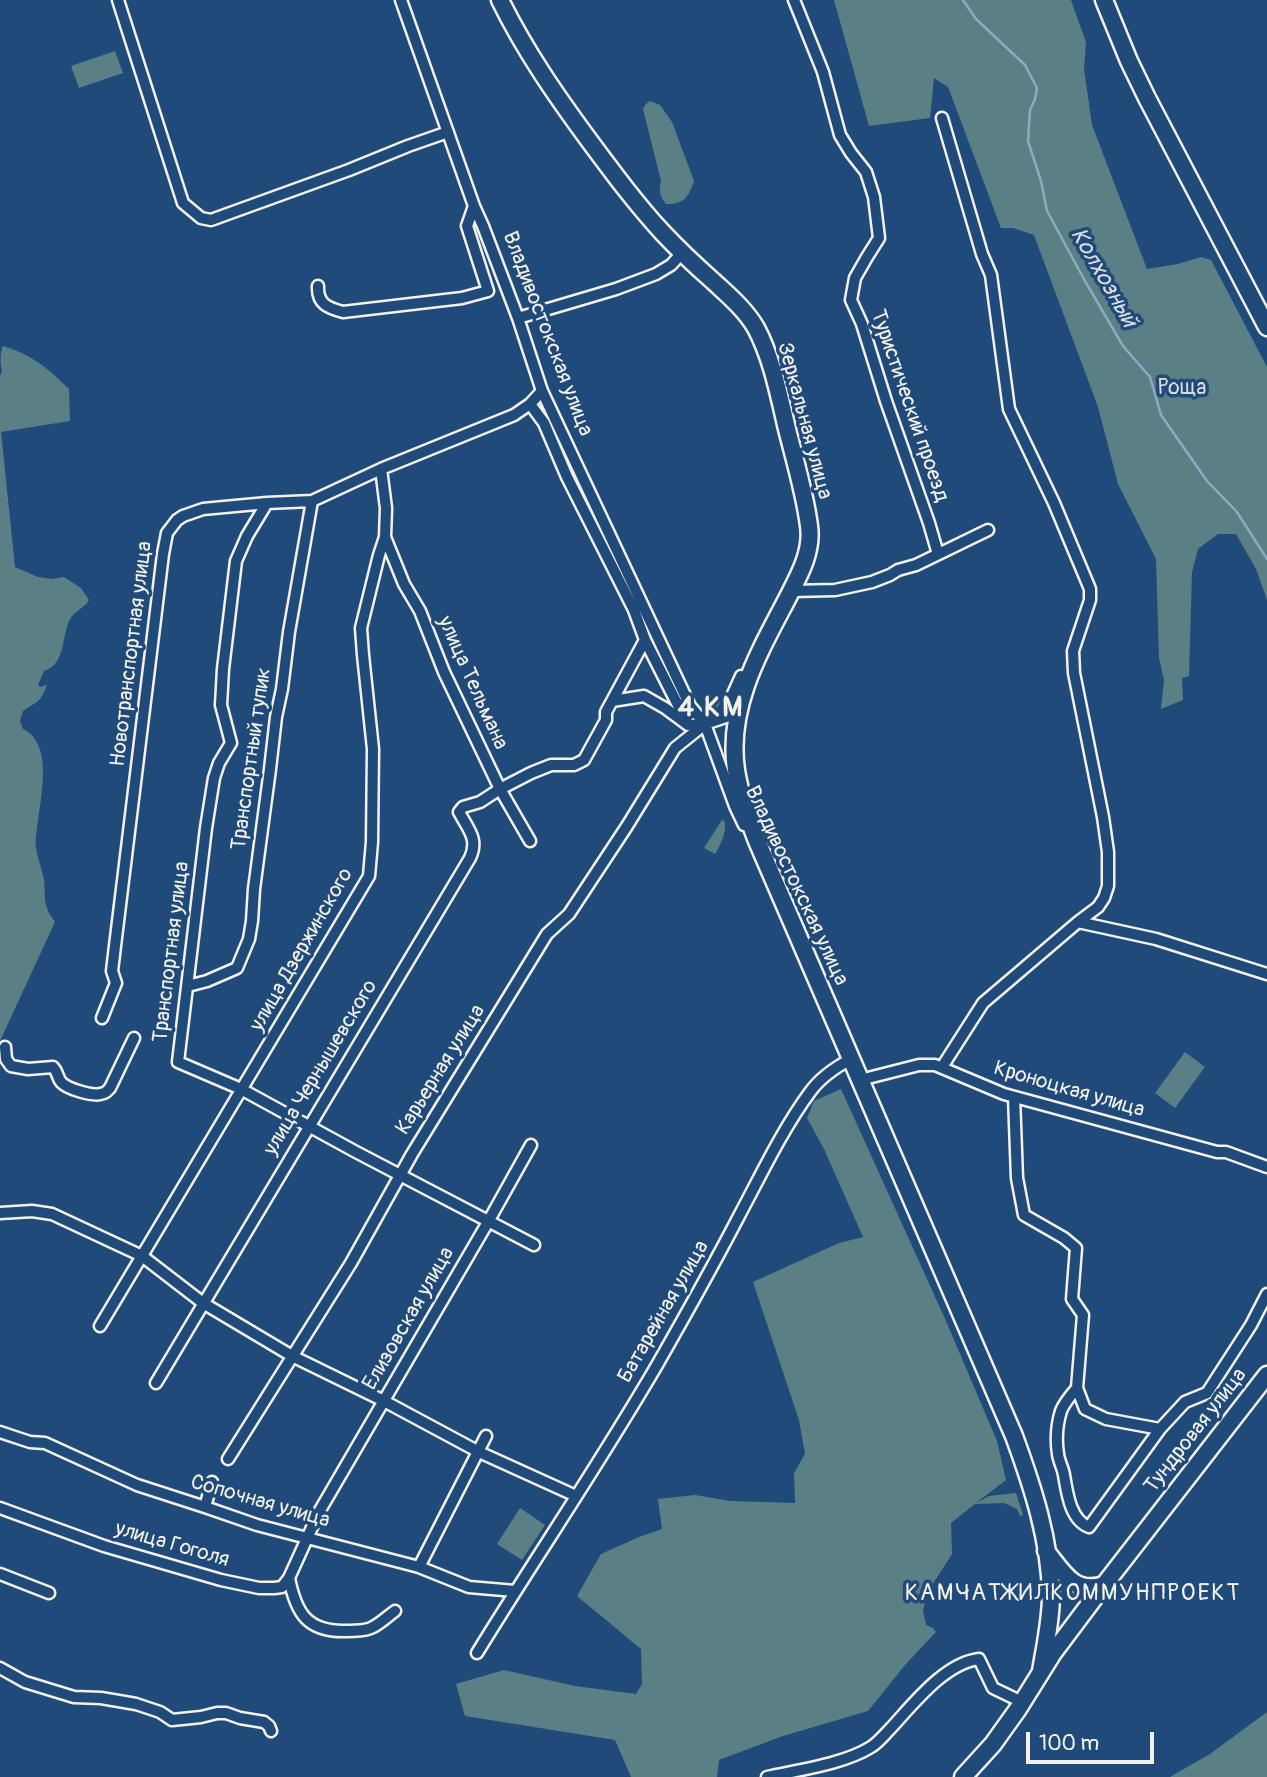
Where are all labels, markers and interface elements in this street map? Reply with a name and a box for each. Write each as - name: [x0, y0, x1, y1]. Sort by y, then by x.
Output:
- water label: Колхозный: [1064, 224, 1142, 332]
- street label: Владивостокская улица: [496, 228, 598, 440]
- street label: Туристический проезд: [864, 307, 954, 505]
- street label: Зеркальная улица: [771, 340, 837, 502]
- park label: Роща: [1158, 376, 1206, 402]
- street label: Новотранспортная улица: [106, 540, 158, 768]
- street label: улица Тельмана: [431, 612, 513, 754]
- street label: Транспортный тупик: [227, 666, 277, 852]
- district label: 4 КМ: [678, 692, 744, 726]
- street label: Владивостокская улица: [739, 782, 853, 990]
- street label: Транспортная улица: [148, 860, 196, 1044]
- street label: улица Дзержинского: [245, 864, 359, 1036]
- street label: улица Чернышевского: [259, 976, 383, 1160]
- street label: Карьерная улица: [391, 1000, 491, 1140]
- street label: Кроноцкая улица: [991, 1056, 1147, 1124]
- street label: Батарейная улица: [613, 1236, 715, 1388]
- street label: Елизовская улица: [358, 1243, 460, 1395]
- street label: Тундровая улица: [1139, 1363, 1253, 1499]
- street label: Сопочная улица: [187, 1470, 333, 1534]
- street label: улица Гоголя: [112, 1517, 232, 1573]
- district label: КАМЧАТЖИЛКОММУНПРОЕКТ: [907, 1580, 1239, 1608]
- scale bar: [1029, 1718, 1157, 1762]
- text: 100 m: [1039, 1730, 1099, 1757]

